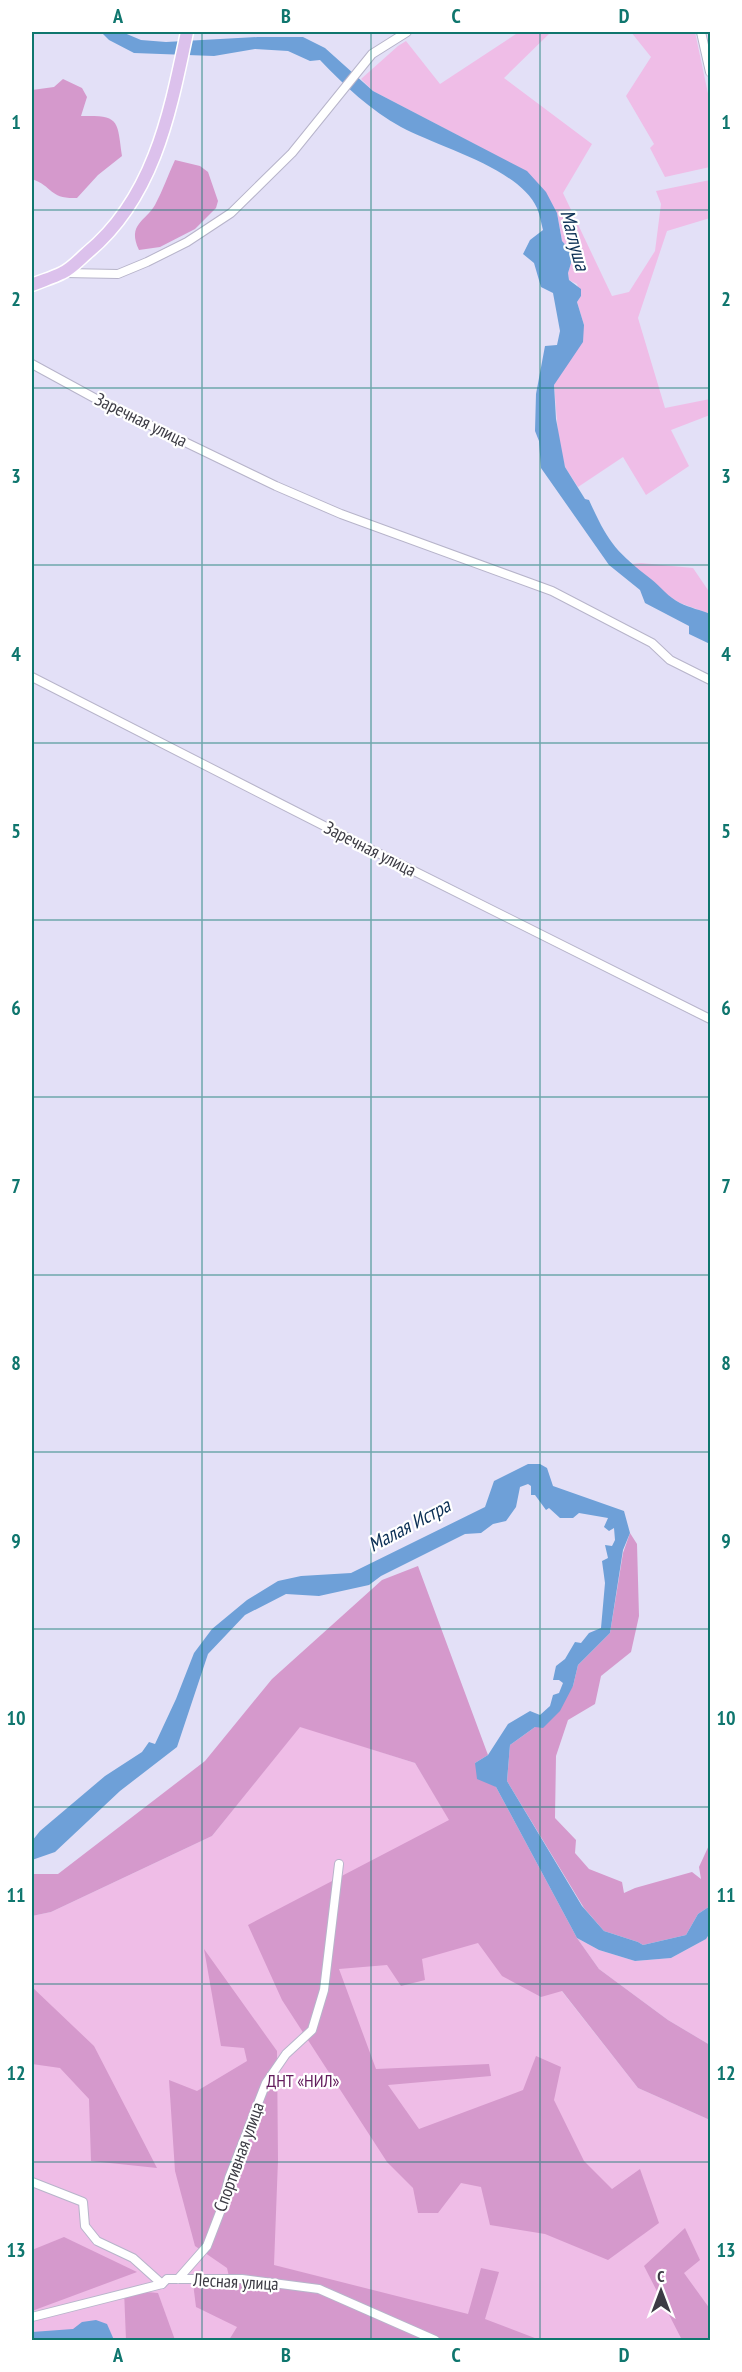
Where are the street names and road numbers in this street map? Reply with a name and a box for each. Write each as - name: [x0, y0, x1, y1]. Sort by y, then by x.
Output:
- street label: Заречная улица: [91, 387, 191, 452]
- street label: Заречная улица: [320, 816, 420, 882]
- street label: Спортивная улица: [208, 2099, 269, 2215]
- street label: Лесная улица: [192, 2268, 279, 2295]

